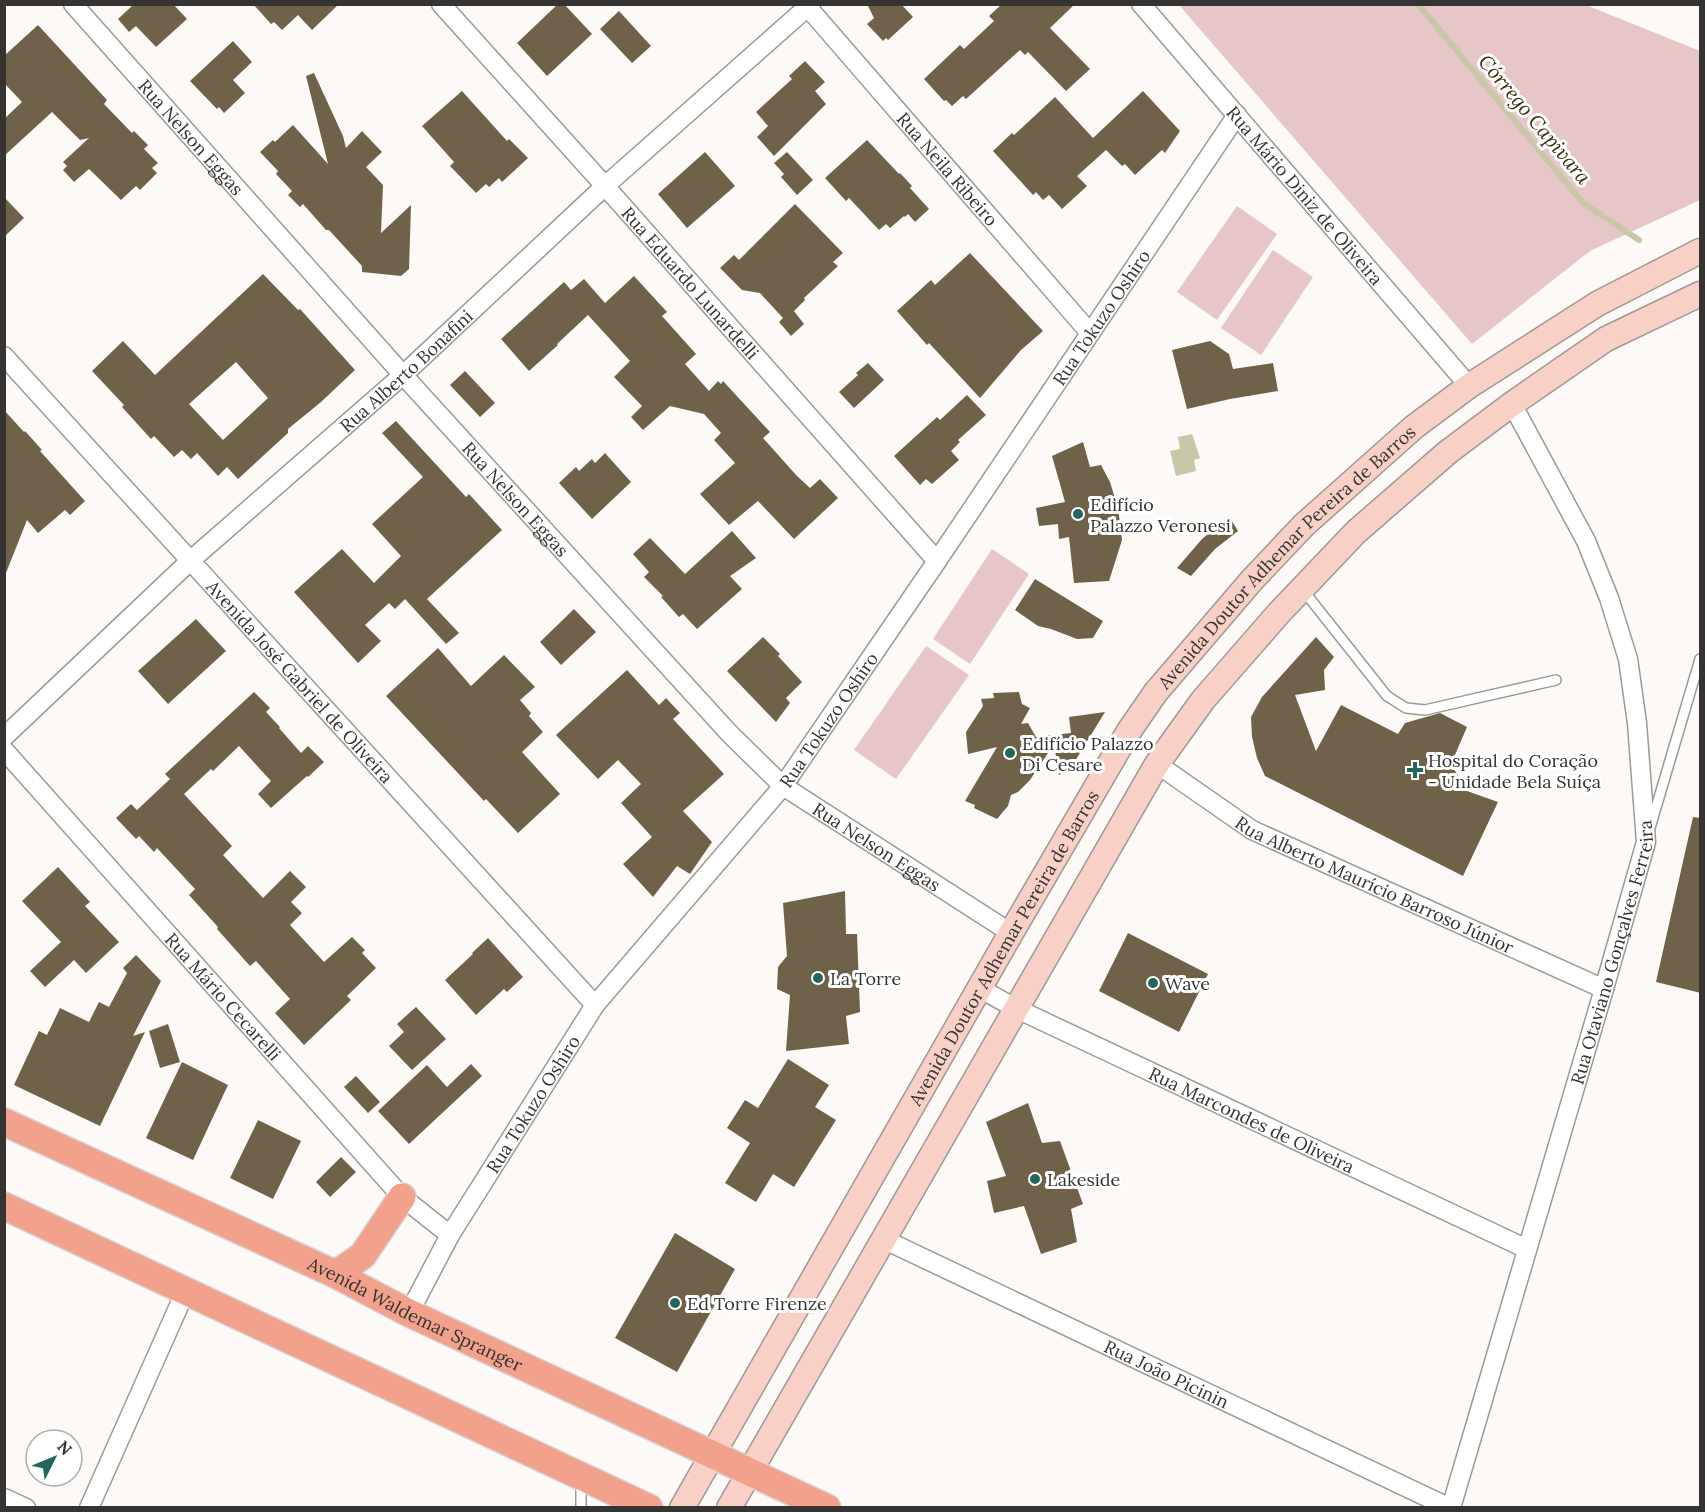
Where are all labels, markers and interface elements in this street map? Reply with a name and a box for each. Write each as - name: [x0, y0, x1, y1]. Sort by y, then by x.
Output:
- water label: Córrego Capivara: [1474, 49, 1597, 189]
- street label: Rua Nelson Eggas: [134, 74, 249, 200]
- street label: Rua Mário Diniz de Oliveira: [1222, 101, 1388, 289]
- street label: Rua Neila Ribeiro: [892, 107, 1003, 230]
- street label: Rua Eduardo Lunardelli: [617, 201, 764, 364]
- street label: Rua Tokuzo Oshiro: [1047, 245, 1155, 390]
- street label: Rua Alberto Bonafini: [335, 304, 477, 437]
- street label: Avenida Doutor Adhemar Pereira de Barros: [1152, 420, 1420, 694]
- street label: Rua Nelson Eggas: [458, 437, 574, 561]
- place label: Edifício Palazzo Veronesi: [1090, 493, 1231, 537]
- marker: Edifício Palazzo Veronesi: [1071, 507, 1085, 521]
- street label: Avenida José Gabriel de Oliveira: [201, 574, 398, 788]
- street label: Rua Tokuzo Oshiro: [774, 648, 883, 792]
- place label: Edifício Palazzo Di Cesare: [1022, 732, 1154, 776]
- marker: Edifício Palazzo Di Cesare: [1003, 746, 1017, 760]
- place label: Hospital do Coração - Unidade Bela Suíça: [1428, 749, 1601, 793]
- marker: Hospital do Coração - Unidade Bela Suíça: [1406, 761, 1424, 779]
- street label: Avenida Doutor Adhemar Pereira de Barros: [903, 786, 1104, 1110]
- street label: Rua Nelson Eggas: [809, 797, 945, 896]
- street label: Rua Alberto Maurício Barroso Júnior: [1231, 811, 1518, 958]
- street label: Rua Otaviano Gonçalves Ferreira: [1565, 819, 1657, 1087]
- street label: Rua Mário Cecarelli: [161, 928, 286, 1065]
- place label: La Torre: [830, 967, 901, 990]
- marker: La Torre: [811, 971, 825, 985]
- place label: Wave: [1165, 972, 1210, 995]
- marker: Wave: [1146, 976, 1160, 990]
- street label: Rua Tokuzo Oshiro: [481, 1031, 585, 1177]
- street label: Rua Marcondes de Oliveira: [1145, 1061, 1358, 1178]
- place label: Lakeside: [1047, 1168, 1121, 1191]
- marker: Lakeside: [1028, 1172, 1042, 1186]
- street label: Avenida Waldemar Spranger: [303, 1251, 527, 1376]
- place label: Ed Torre Firenze: [687, 1292, 827, 1315]
- marker: Ed Torre Firenze: [668, 1296, 682, 1310]
- street label: Rua João Picinin: [1101, 1334, 1233, 1413]
- north arrow: [24, 1428, 84, 1488]
- text: N: [53, 1436, 77, 1459]

